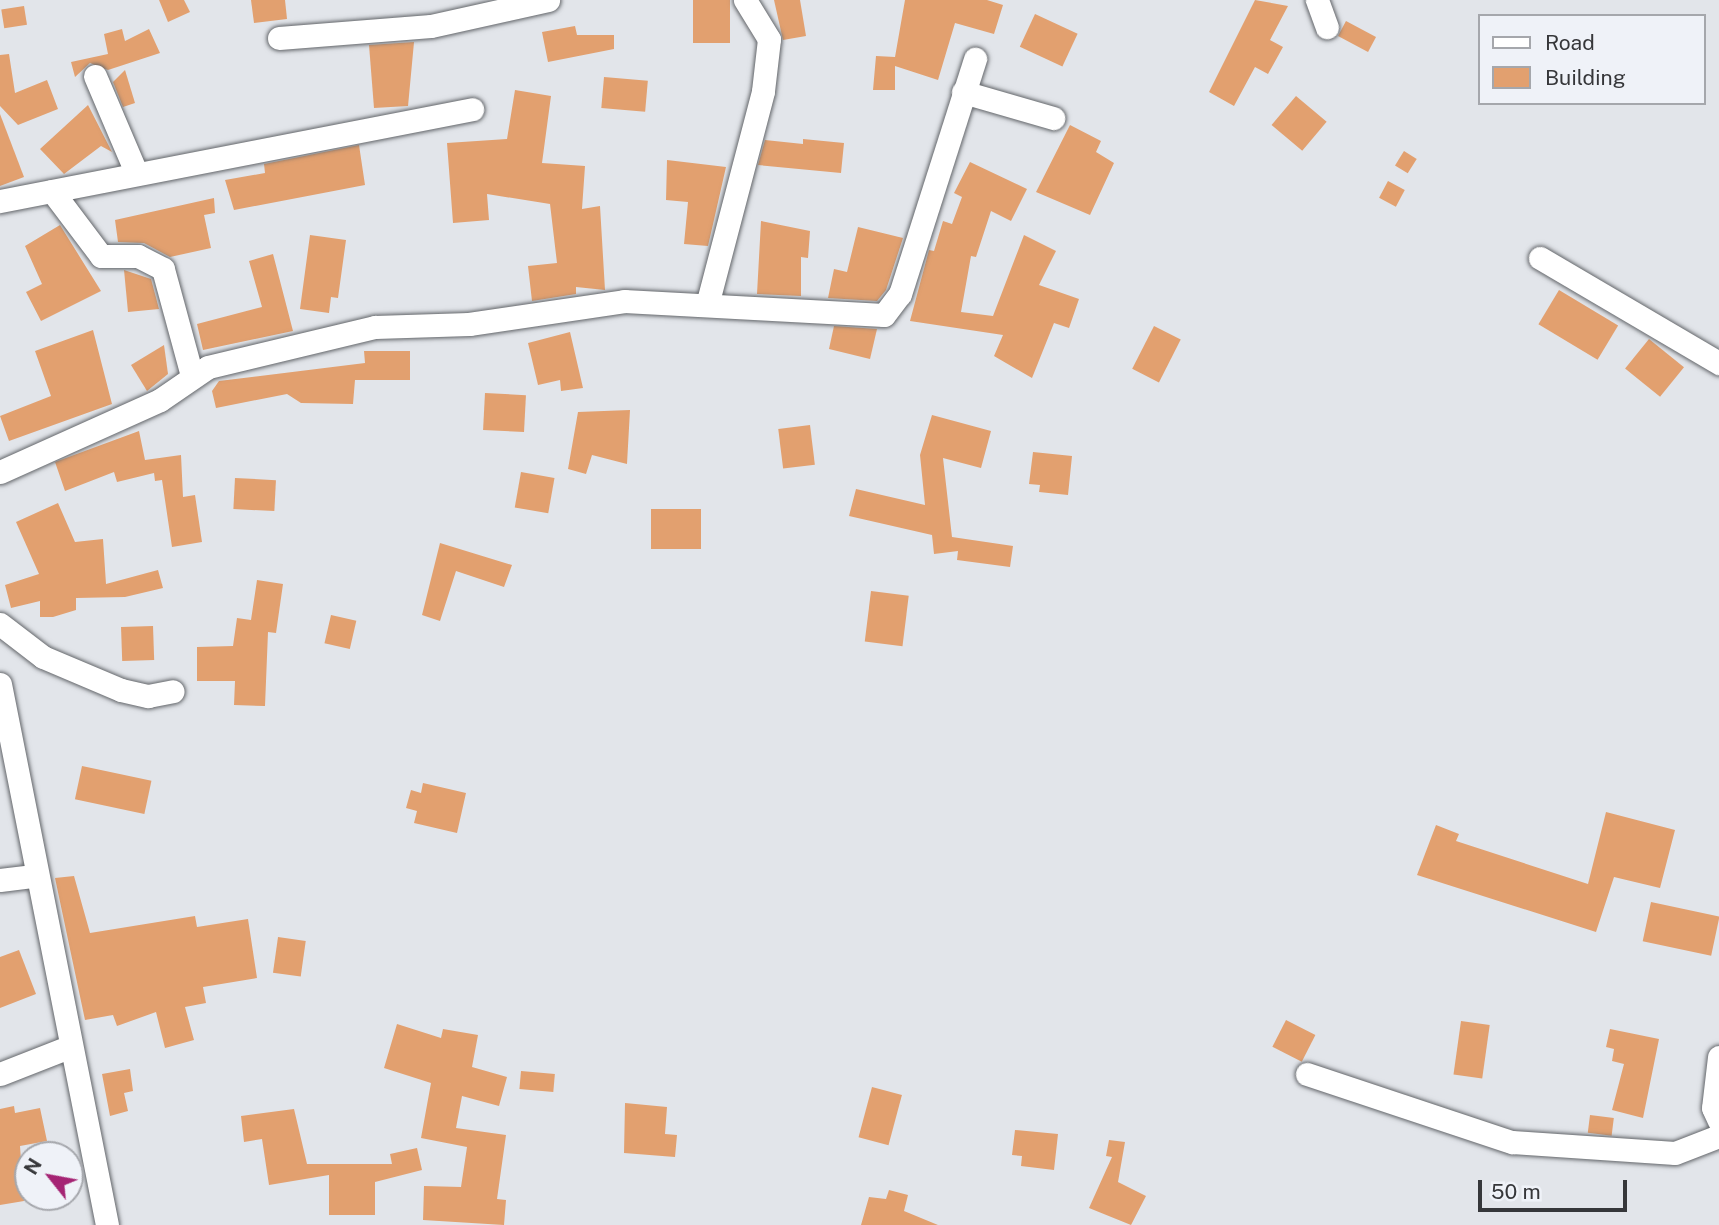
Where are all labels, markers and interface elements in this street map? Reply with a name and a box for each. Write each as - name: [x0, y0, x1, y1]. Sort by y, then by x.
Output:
- legend: [1478, 14, 1705, 105]
- text: Road: [1545, 30, 1595, 55]
- text: Building: [1545, 65, 1626, 90]
- north arrow: [14, 1141, 84, 1211]
- text: N: [19, 1154, 46, 1178]
- scale bar: [1481, 1166, 1630, 1210]
- text: 50 m: [1491, 1179, 1541, 1204]

